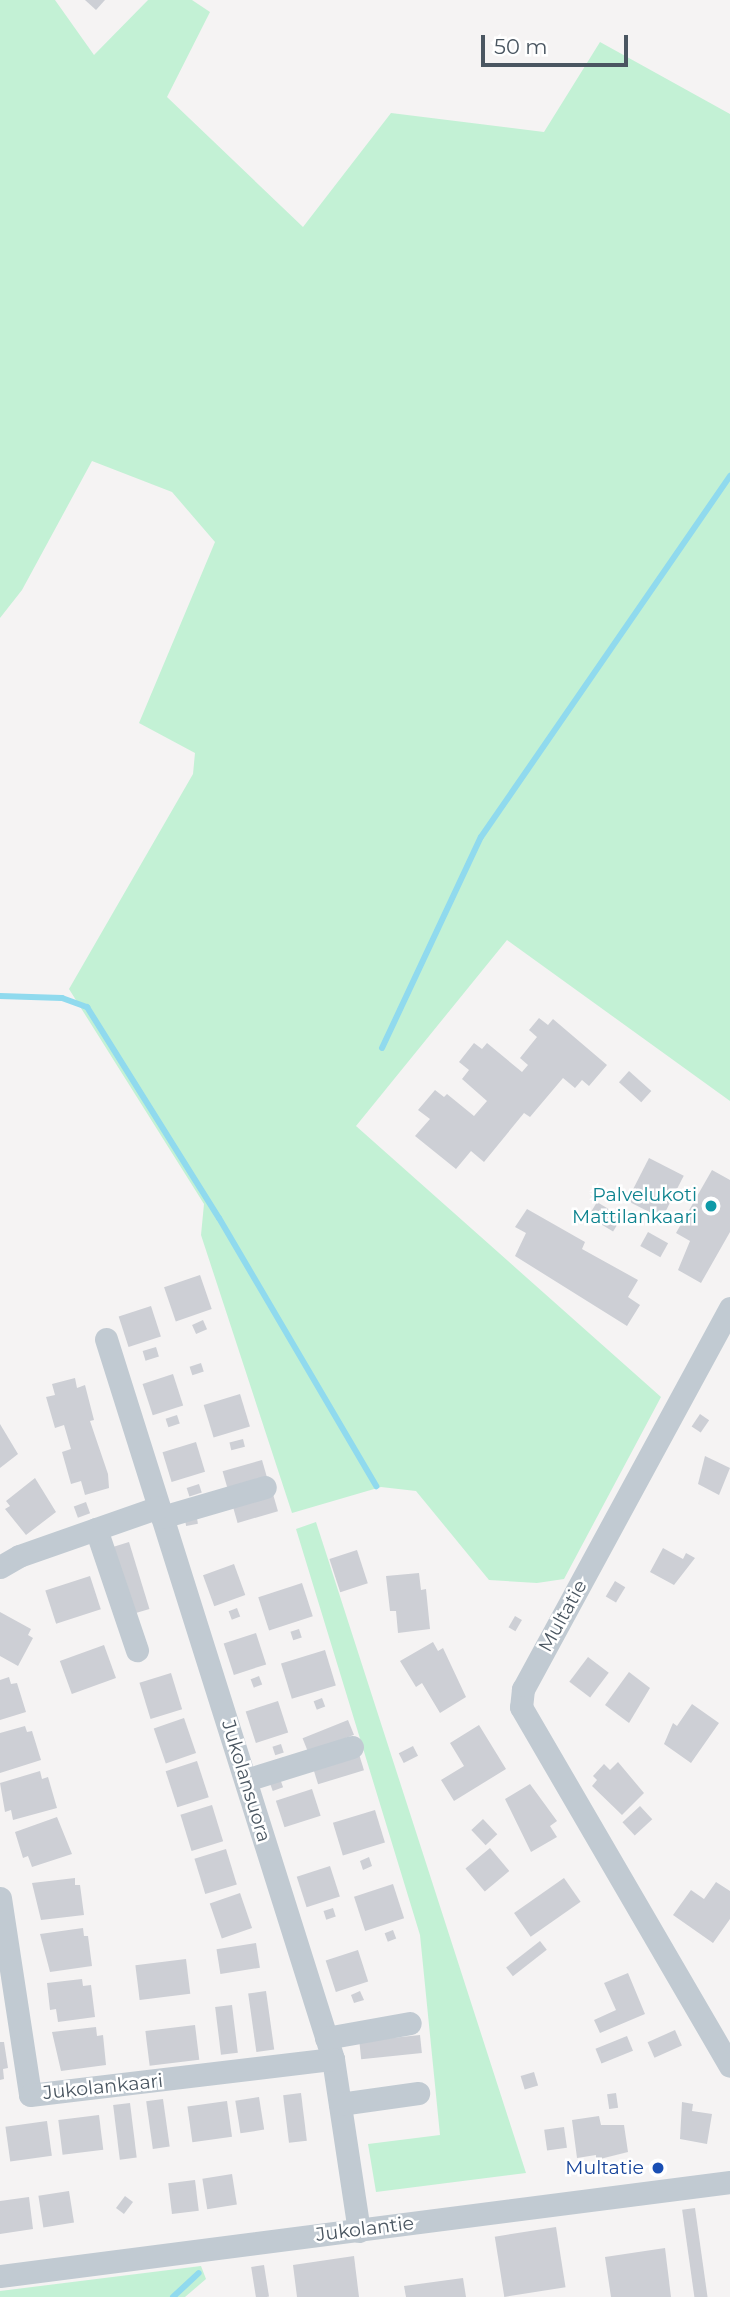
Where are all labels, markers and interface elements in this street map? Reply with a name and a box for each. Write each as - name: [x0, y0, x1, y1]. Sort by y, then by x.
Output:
- scale bar: [485, 21, 632, 65]
- text: 50 m: [494, 34, 548, 59]
- place label: Palvelukoti Mattilankaari: [572, 1184, 697, 1228]
- marker: Palvelukoti Mattilankaari: [703, 1198, 719, 1214]
- street label: Multatie: [534, 1576, 592, 1656]
- street label: Jukolansuora: [217, 1717, 275, 1845]
- street label: Jukolankaari: [42, 2069, 164, 2105]
- place label: Multatie: [565, 2157, 644, 2179]
- marker: Multatie: [650, 2160, 666, 2176]
- street label: Jukolantie: [315, 2212, 415, 2246]

